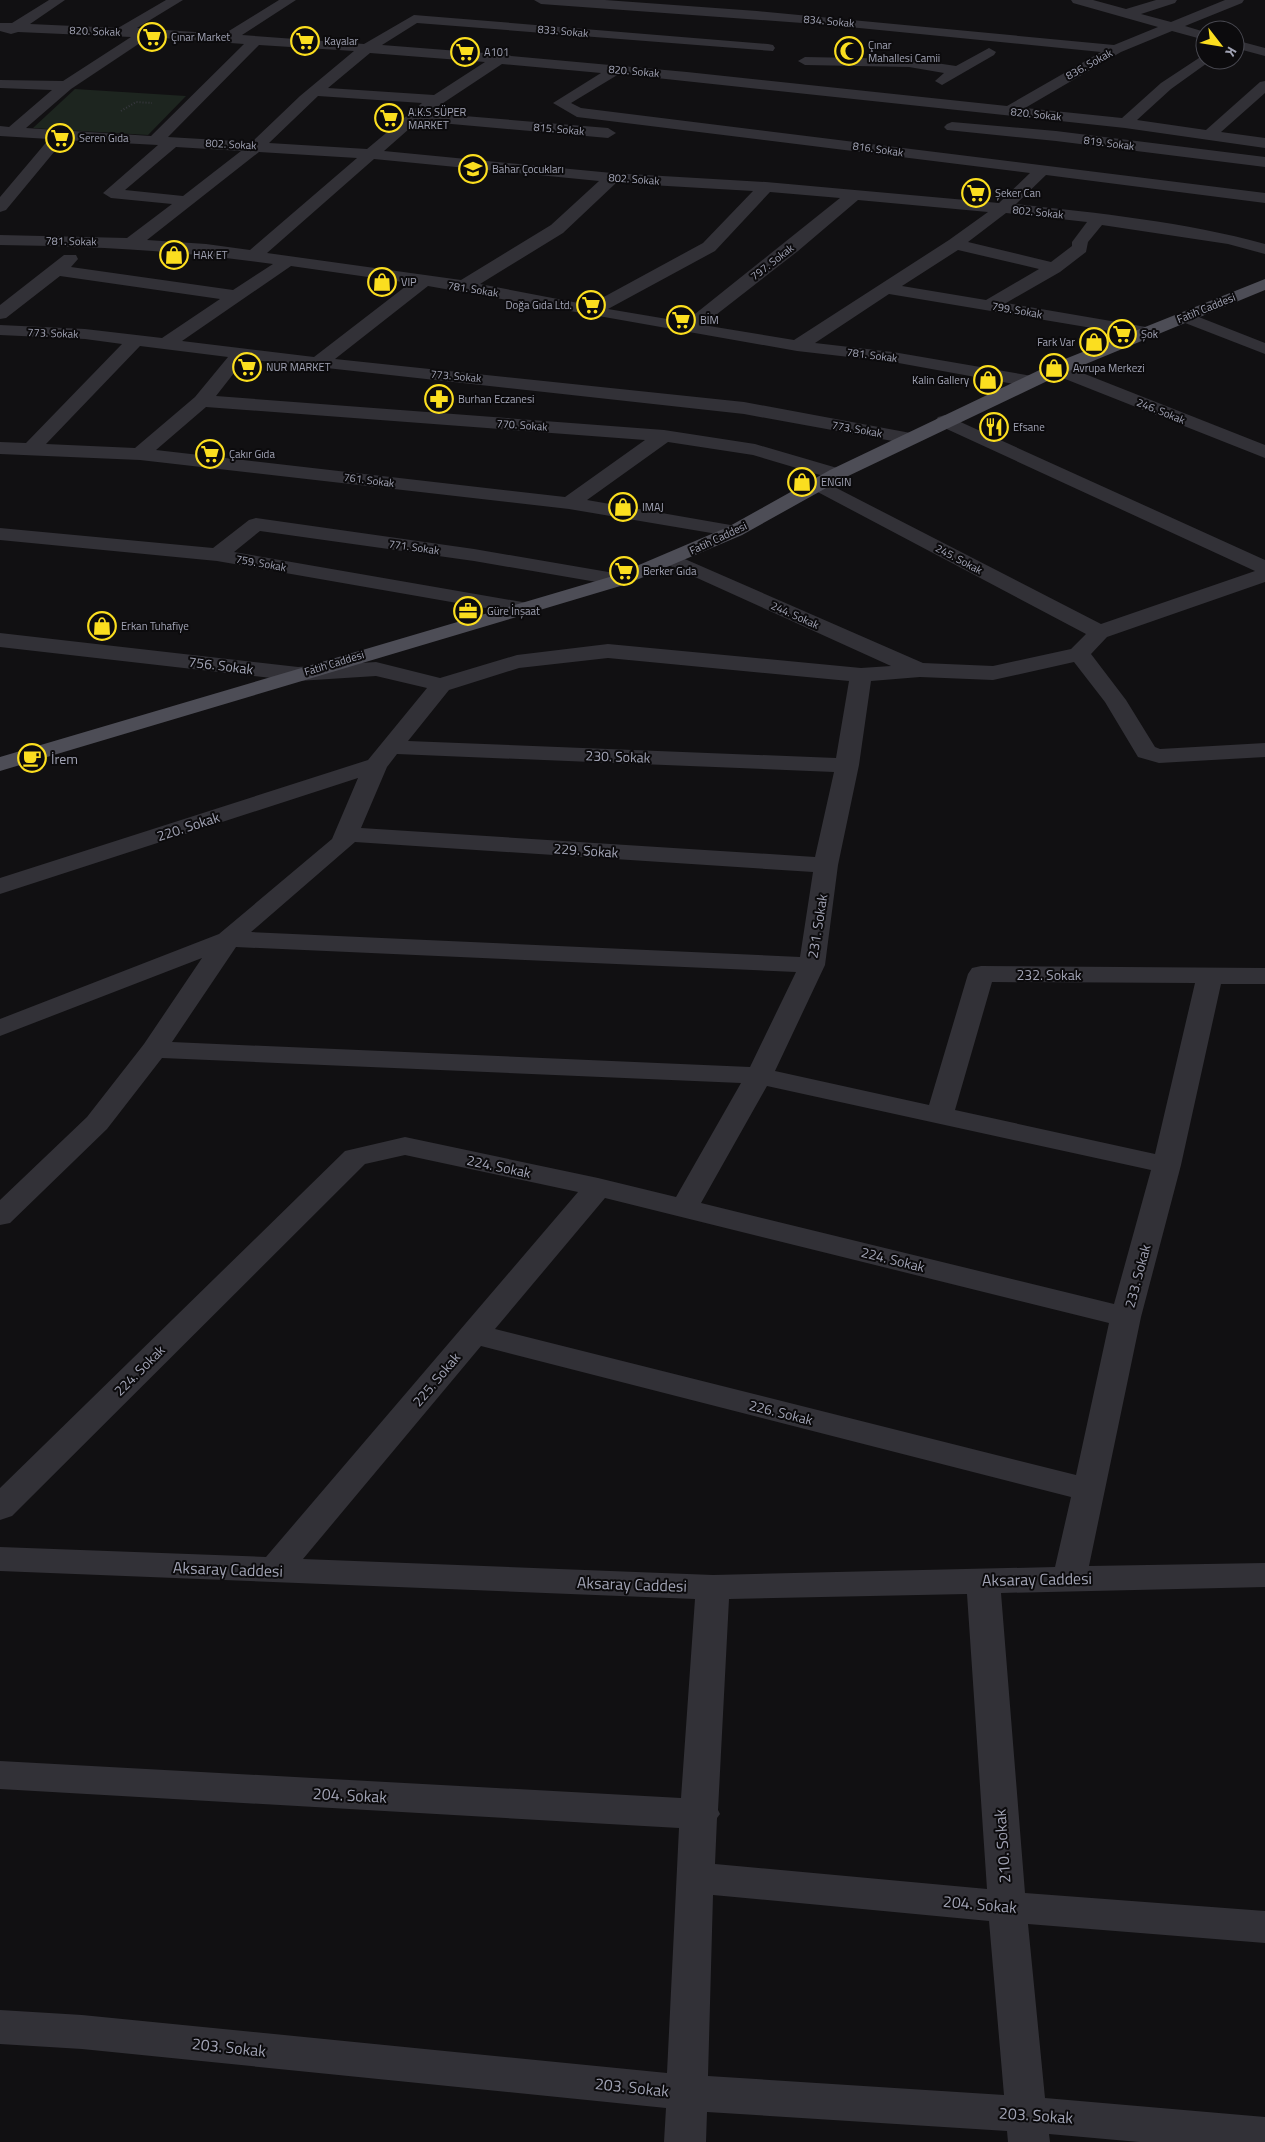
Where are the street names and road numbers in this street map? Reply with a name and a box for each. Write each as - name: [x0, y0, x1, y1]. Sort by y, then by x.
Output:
- street label: 834. Sokak: [803, 11, 856, 31]
- street label: 833. Sokak: [537, 21, 590, 41]
- street label: 820. Sokak: [69, 22, 122, 40]
- street label: 836. Sokak: [1063, 44, 1116, 83]
- street label: 820. Sokak: [608, 61, 661, 81]
- street label: 820. Sokak: [1010, 103, 1063, 125]
- street label: 815. Sokak: [533, 119, 586, 139]
- street label: 819. Sokak: [1083, 132, 1136, 154]
- street label: 802. Sokak: [205, 135, 258, 153]
- street label: 816. Sokak: [852, 138, 905, 161]
- street label: 802. Sokak: [608, 169, 661, 189]
- street label: 802. Sokak: [1012, 201, 1065, 223]
- street label: 781. Sokak: [45, 233, 97, 249]
- street label: 797. Sokak: [747, 240, 798, 284]
- street label: 781. Sokak: [447, 277, 500, 301]
- street label: Fatih Caddesi: [1174, 289, 1238, 327]
- street label: 799. Sokak: [990, 298, 1044, 322]
- street label: 773. Sokak: [27, 324, 80, 342]
- street label: 781. Sokak: [846, 344, 899, 366]
- street label: 773. Sokak: [430, 366, 483, 386]
- street label: 246. Sokak: [1134, 394, 1188, 428]
- street label: 770. Sokak: [496, 415, 549, 435]
- street label: 773. Sokak: [830, 417, 884, 441]
- street label: 761. Sokak: [343, 469, 396, 491]
- street label: Fatih Caddesi: [687, 518, 749, 558]
- street label: 771. Sokak: [388, 536, 441, 559]
- street label: 245. Sokak: [933, 540, 986, 578]
- street label: 759. Sokak: [234, 551, 288, 575]
- street label: 244. Sokak: [768, 597, 822, 633]
- street label: Fatih Caddesi: [302, 646, 366, 680]
- street label: 756. Sokak: [187, 651, 255, 679]
- street label: 230. Sokak: [585, 744, 651, 768]
- street label: 220. Sokak: [154, 806, 222, 846]
- street label: 229. Sokak: [553, 837, 619, 863]
- street label: 231. Sokak: [802, 892, 832, 960]
- street label: 232. Sokak: [1017, 964, 1082, 985]
- street label: 224. Sokak: [465, 1149, 533, 1183]
- street label: 224. Sokak: [859, 1241, 927, 1277]
- street label: 233. Sokak: [1118, 1242, 1156, 1310]
- street label: 224. Sokak: [109, 1339, 170, 1400]
- street label: 225. Sokak: [407, 1347, 465, 1411]
- street label: 226. Sokak: [747, 1394, 815, 1430]
- street label: Aksaray Caddesi: [173, 1555, 283, 1583]
- street label: Aksaray Caddesi: [982, 1566, 1092, 1592]
- street label: Aksaray Caddesi: [577, 1570, 687, 1598]
- street label: 204. Sokak: [312, 1781, 388, 1809]
- street label: 210. Sokak: [987, 1808, 1017, 1884]
- street label: 204. Sokak: [942, 1889, 1018, 1919]
- street label: 203. Sokak: [191, 2031, 268, 2063]
- street label: 203. Sokak: [594, 2071, 671, 2103]
- street label: 203. Sokak: [998, 2100, 1074, 2130]

